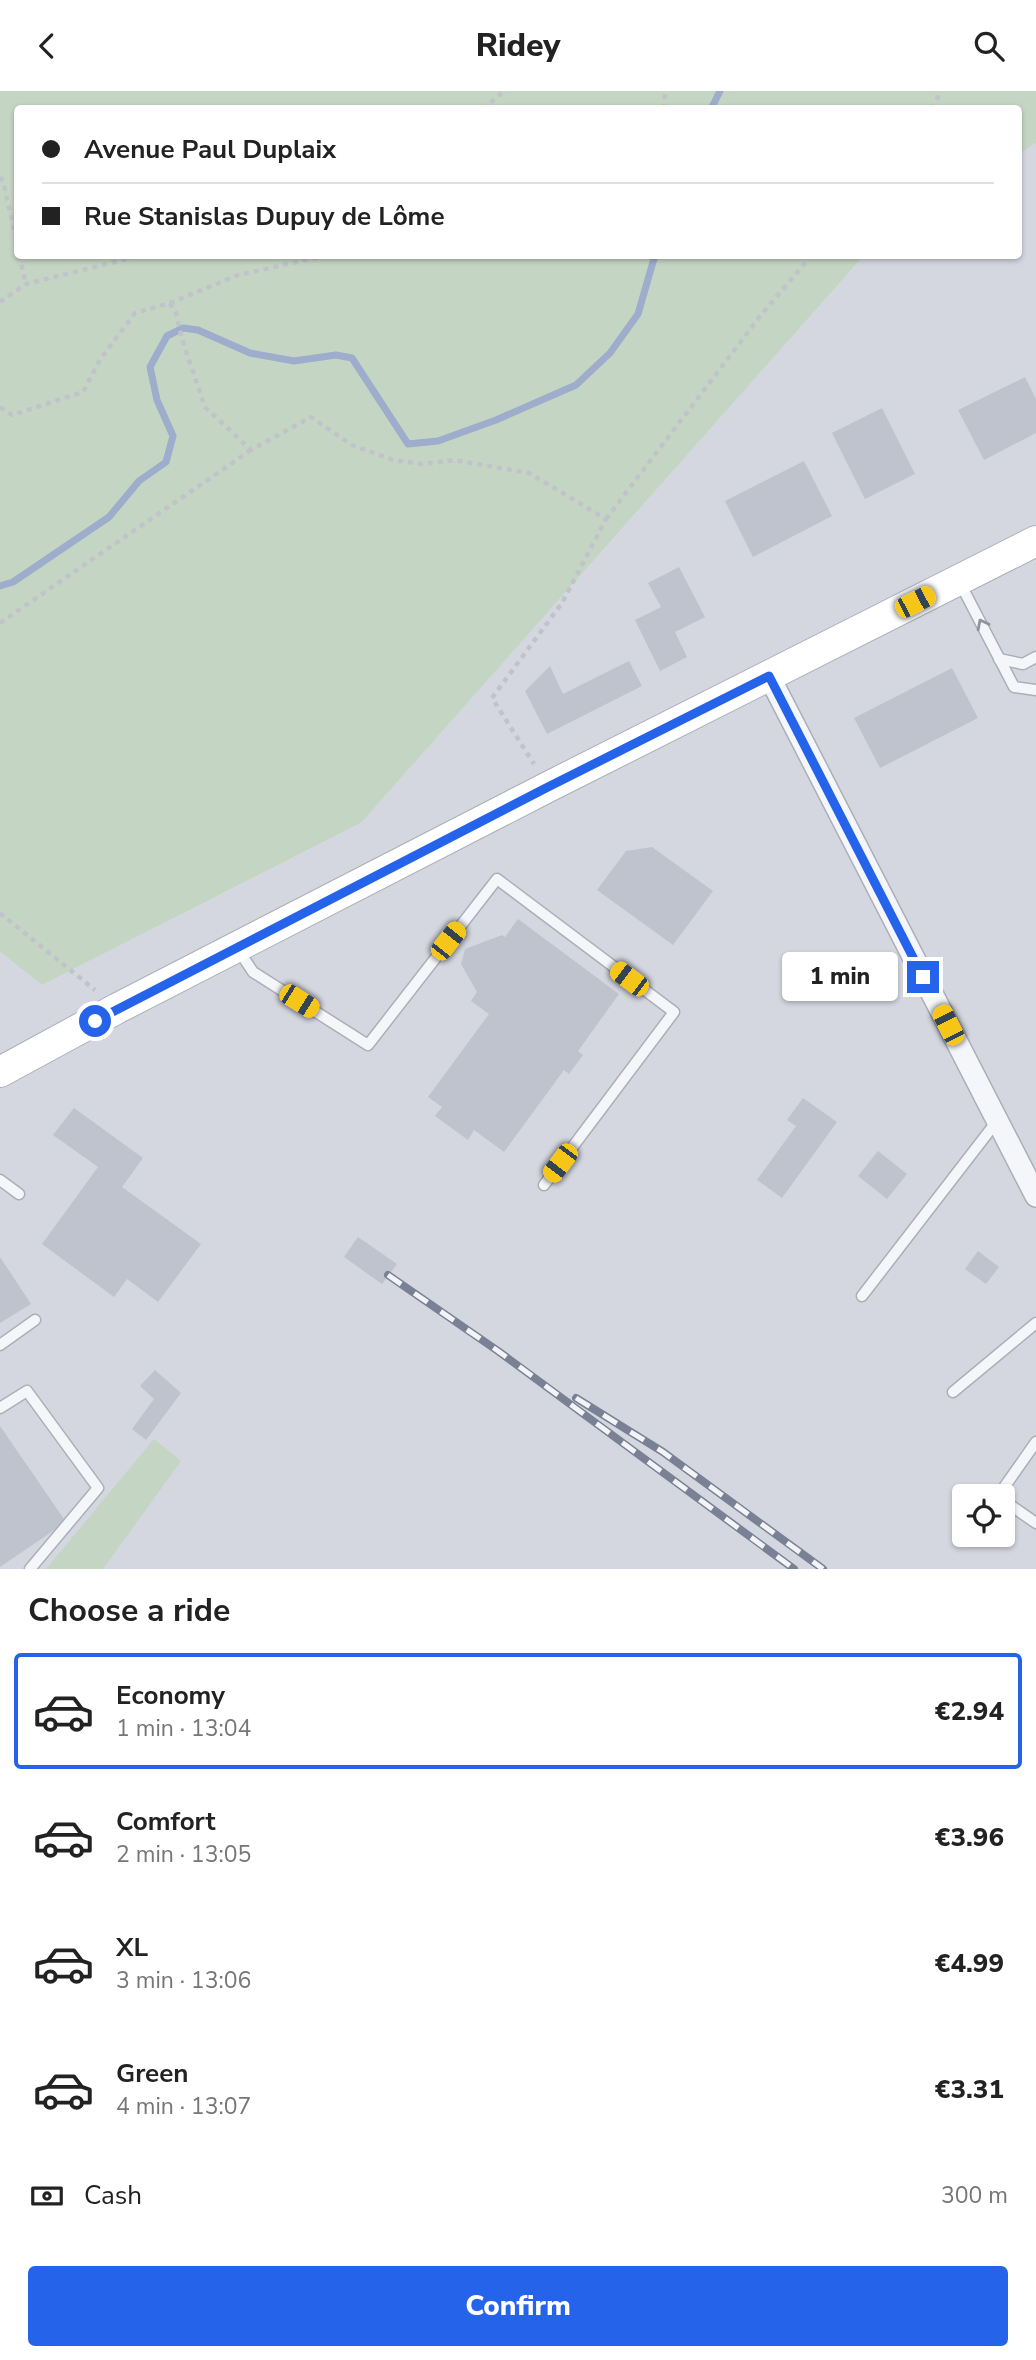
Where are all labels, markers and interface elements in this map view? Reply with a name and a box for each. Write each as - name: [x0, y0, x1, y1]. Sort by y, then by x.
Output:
- text: Ridey: [476, 24, 560, 67]
- icon: back: [28, 27, 66, 65]
- icon: search: [970, 27, 1008, 65]
- text: Avenue Paul Duplaix: [84, 132, 336, 167]
- text: Rue Stanislas Dupuy de Lôme: [84, 199, 445, 234]
- car: [892, 583, 939, 621]
- one-way arrow: [976, 619, 990, 631]
- car: [427, 918, 470, 964]
- callout: 1 min: [783, 953, 898, 1001]
- car: [606, 958, 653, 1000]
- text: 1 min: [810, 961, 870, 992]
- route end: [907, 961, 939, 993]
- car: [276, 981, 323, 1021]
- car: [930, 1002, 967, 1048]
- route start: [79, 1005, 111, 1037]
- car: [539, 1140, 582, 1186]
- map controls: [952, 1484, 1015, 1547]
- button: locate: [952, 1484, 1015, 1547]
- text: Choose a ride: [28, 1589, 230, 1632]
- text: Economy: [116, 1678, 225, 1713]
- icon: car: [32, 1680, 95, 1743]
- text: €2.94: [935, 1694, 1004, 1729]
- text: 1 min · 13:04: [116, 1713, 251, 1744]
- text: Comfort: [116, 1804, 216, 1839]
- icon: car: [32, 1806, 95, 1869]
- text: €3.96: [935, 1820, 1004, 1855]
- text: 2 min · 13:05: [116, 1839, 251, 1870]
- text: XL: [116, 1930, 148, 1965]
- icon: car: [32, 1932, 95, 1995]
- text: €4.99: [935, 1946, 1004, 1981]
- text: 3 min · 13:06: [116, 1965, 251, 1996]
- text: Green: [116, 2056, 189, 2091]
- icon: car: [32, 2058, 95, 2121]
- text: €3.31: [935, 2072, 1004, 2107]
- text: 4 min · 13:07: [116, 2091, 251, 2122]
- icon: cash: [28, 2177, 66, 2215]
- text: Cash: [84, 2178, 142, 2213]
- text: 300 m: [941, 2180, 1008, 2211]
- button: Confirm: [28, 2266, 1008, 2346]

